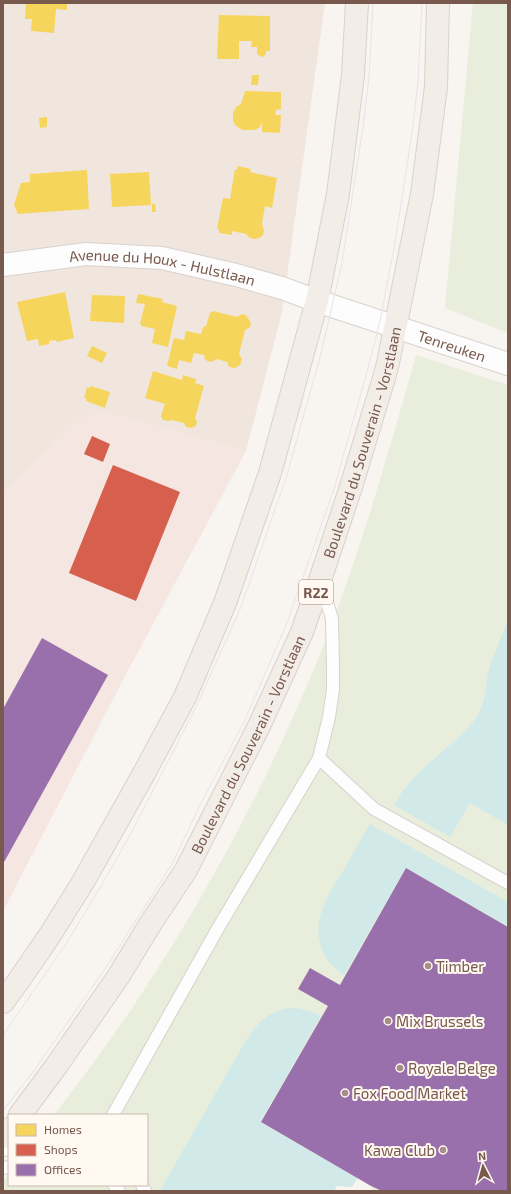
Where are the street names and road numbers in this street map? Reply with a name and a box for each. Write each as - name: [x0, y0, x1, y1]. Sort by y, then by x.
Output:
- street label: Avenue du Houx - Hulstlaan: [68, 245, 257, 289]
- street label: Boulevard du Souverain - Vorstlaan: [319, 325, 404, 560]
- street label: Tenreuken: [416, 326, 488, 365]
- road number: R22: [299, 580, 333, 604]
- street label: Boulevard du Souverain - Vorstlaan: [187, 632, 308, 857]

